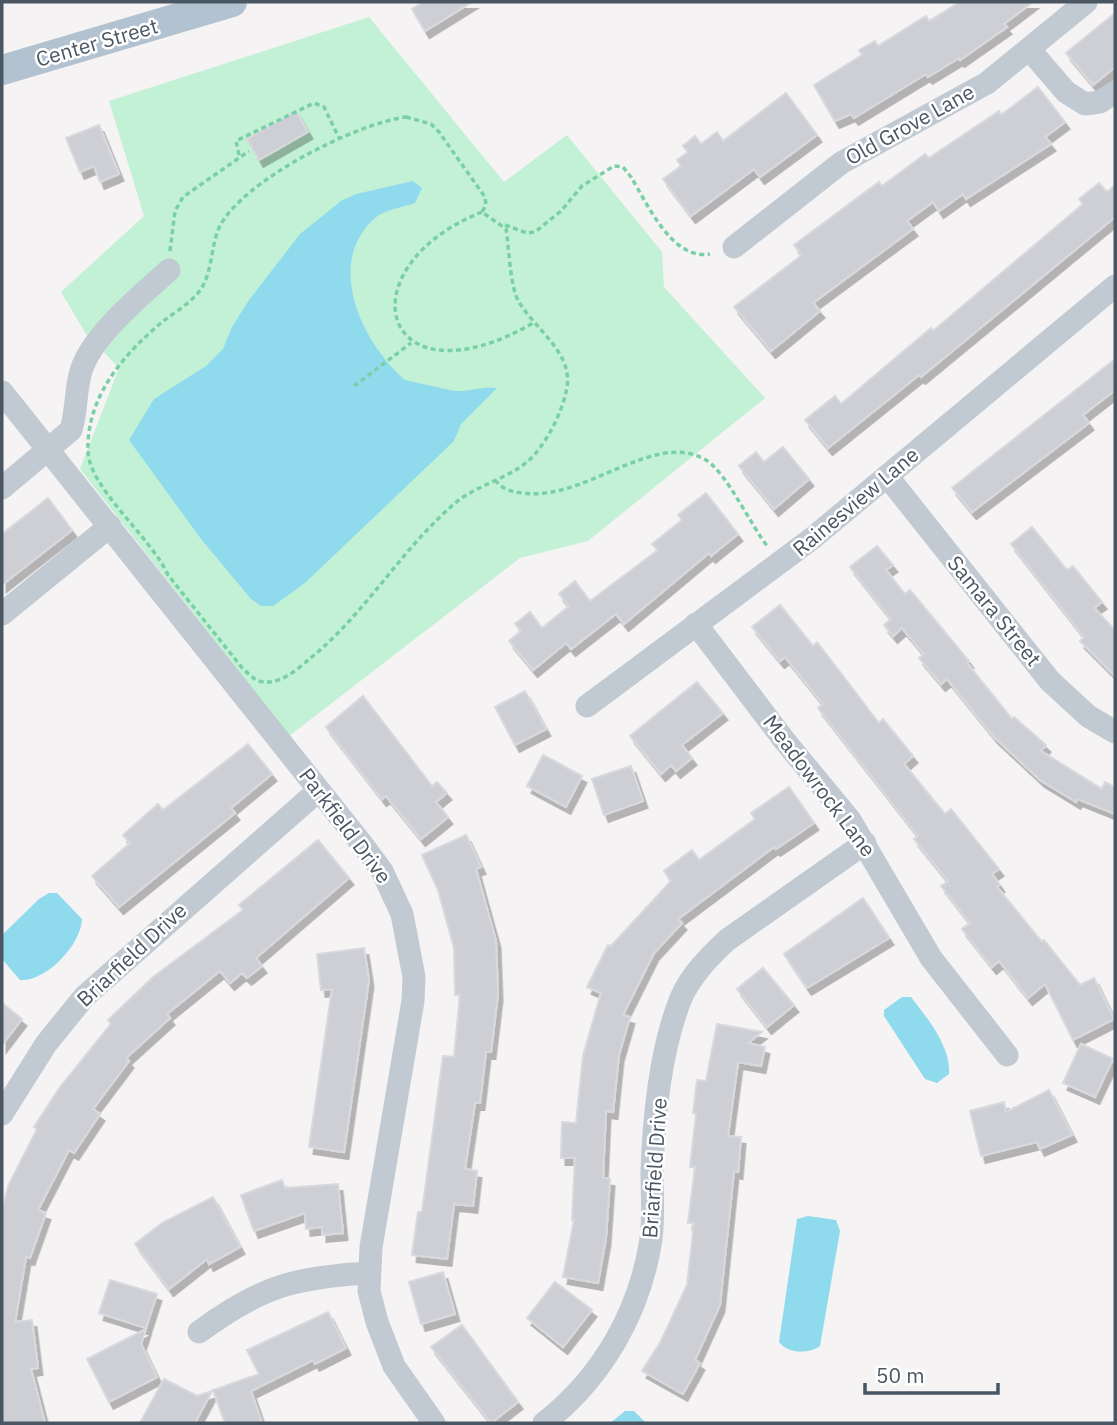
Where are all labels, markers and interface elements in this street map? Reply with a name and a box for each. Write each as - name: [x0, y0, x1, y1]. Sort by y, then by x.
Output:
- street label: Center Street: [33, 11, 161, 73]
- street label: Old Grove Lane: [840, 77, 979, 171]
- street label: Rainesview Lane: [786, 440, 924, 562]
- street label: Samara Street: [942, 549, 1048, 671]
- street label: Meadowrock Lane: [757, 709, 882, 862]
- street label: Parkfield Drive: [293, 762, 398, 889]
- street label: Briarfield Drive: [70, 896, 192, 1012]
- street label: Briarfield Drive: [635, 1097, 673, 1239]
- scale bar: [865, 1352, 998, 1396]
- text: 50 m: [876, 1361, 925, 1389]

